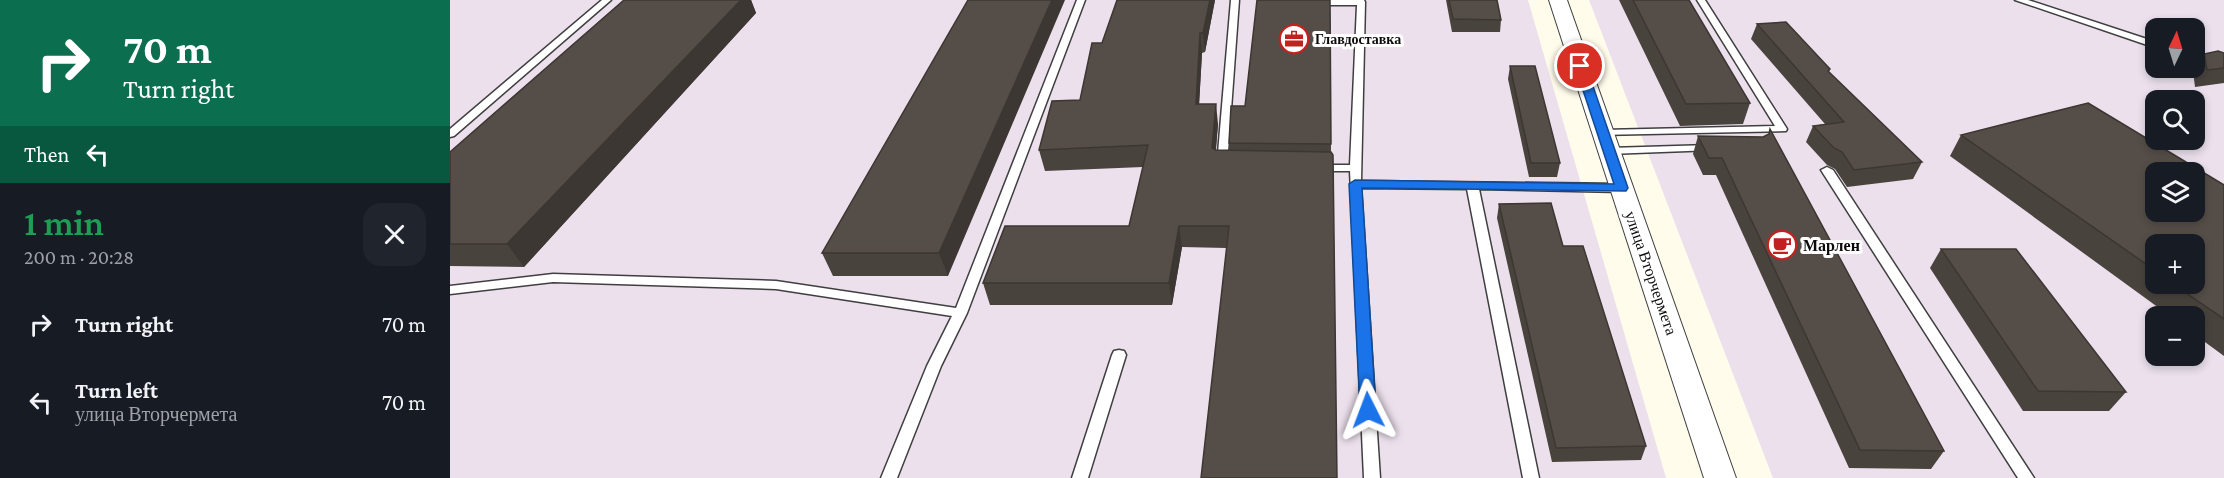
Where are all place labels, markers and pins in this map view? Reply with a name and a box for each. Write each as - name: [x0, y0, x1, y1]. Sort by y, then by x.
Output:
- office icon: Главдоставка: [1278, 23, 1310, 55]
- place label: Главдоставка: [1315, 31, 1401, 47]
- pin: [1554, 40, 1605, 91]
- cafe icon: Марлен: [1766, 229, 1798, 261]
- place label: Марлен: [1803, 237, 1860, 255]

